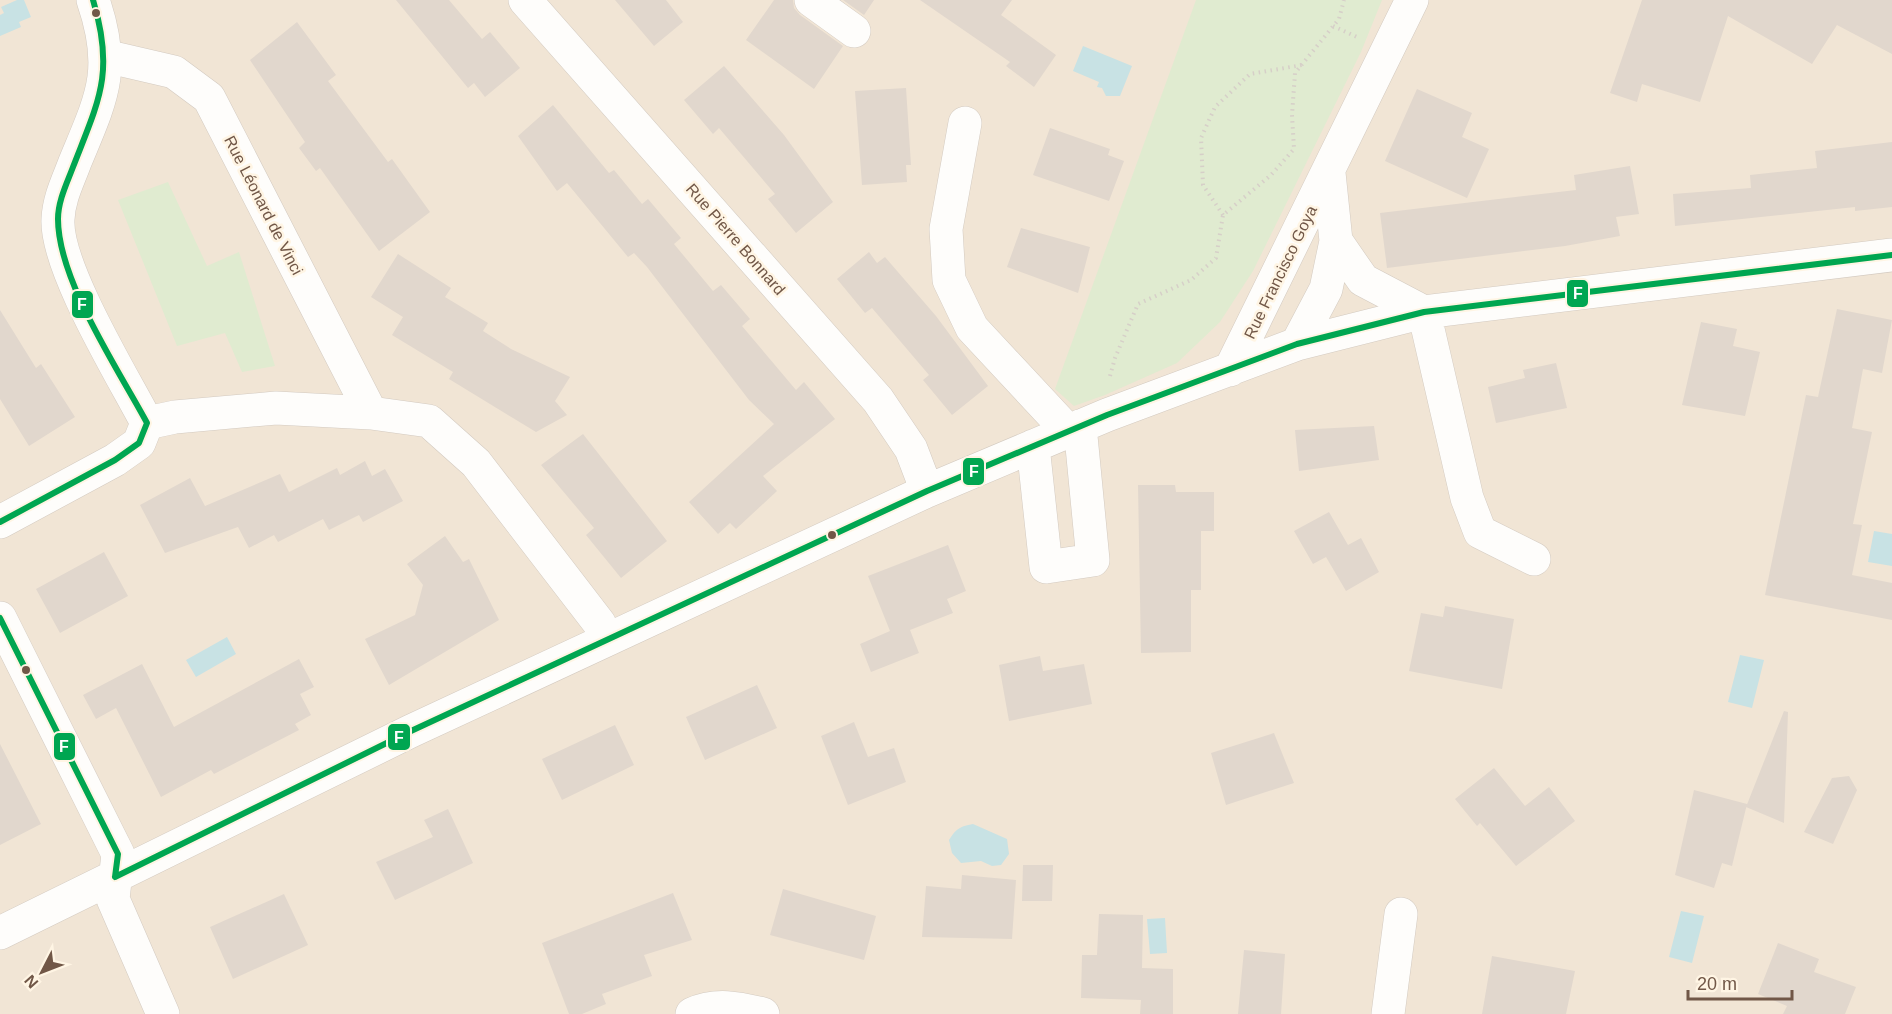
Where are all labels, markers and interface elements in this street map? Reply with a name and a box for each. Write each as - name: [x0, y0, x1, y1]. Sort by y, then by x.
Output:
- unlabelled marker: [90, 7, 102, 19]
- street label: Rue Léonard de Vinci: [221, 133, 306, 278]
- street label: Rue Pierre Bonnard: [683, 180, 788, 298]
- street label: Rue Francisco Goya: [1241, 203, 1320, 341]
- line badge: F: [1566, 279, 1589, 308]
- text: F: [1573, 285, 1583, 302]
- line badge: F: [71, 290, 94, 319]
- text: F: [77, 296, 87, 313]
- line badge: F: [962, 457, 985, 486]
- text: F: [969, 463, 979, 480]
- unlabelled marker: [826, 529, 838, 541]
- unlabelled marker: [20, 664, 32, 676]
- line badge: F: [387, 723, 411, 751]
- text: F: [394, 729, 404, 746]
- line badge: F: [53, 732, 76, 761]
- text: F: [59, 738, 69, 755]
- north arrow: [12, 942, 72, 1002]
- scale bar: [1688, 963, 1792, 1001]
- text: N: [21, 972, 41, 992]
- text: 20 m: [1697, 974, 1737, 994]

